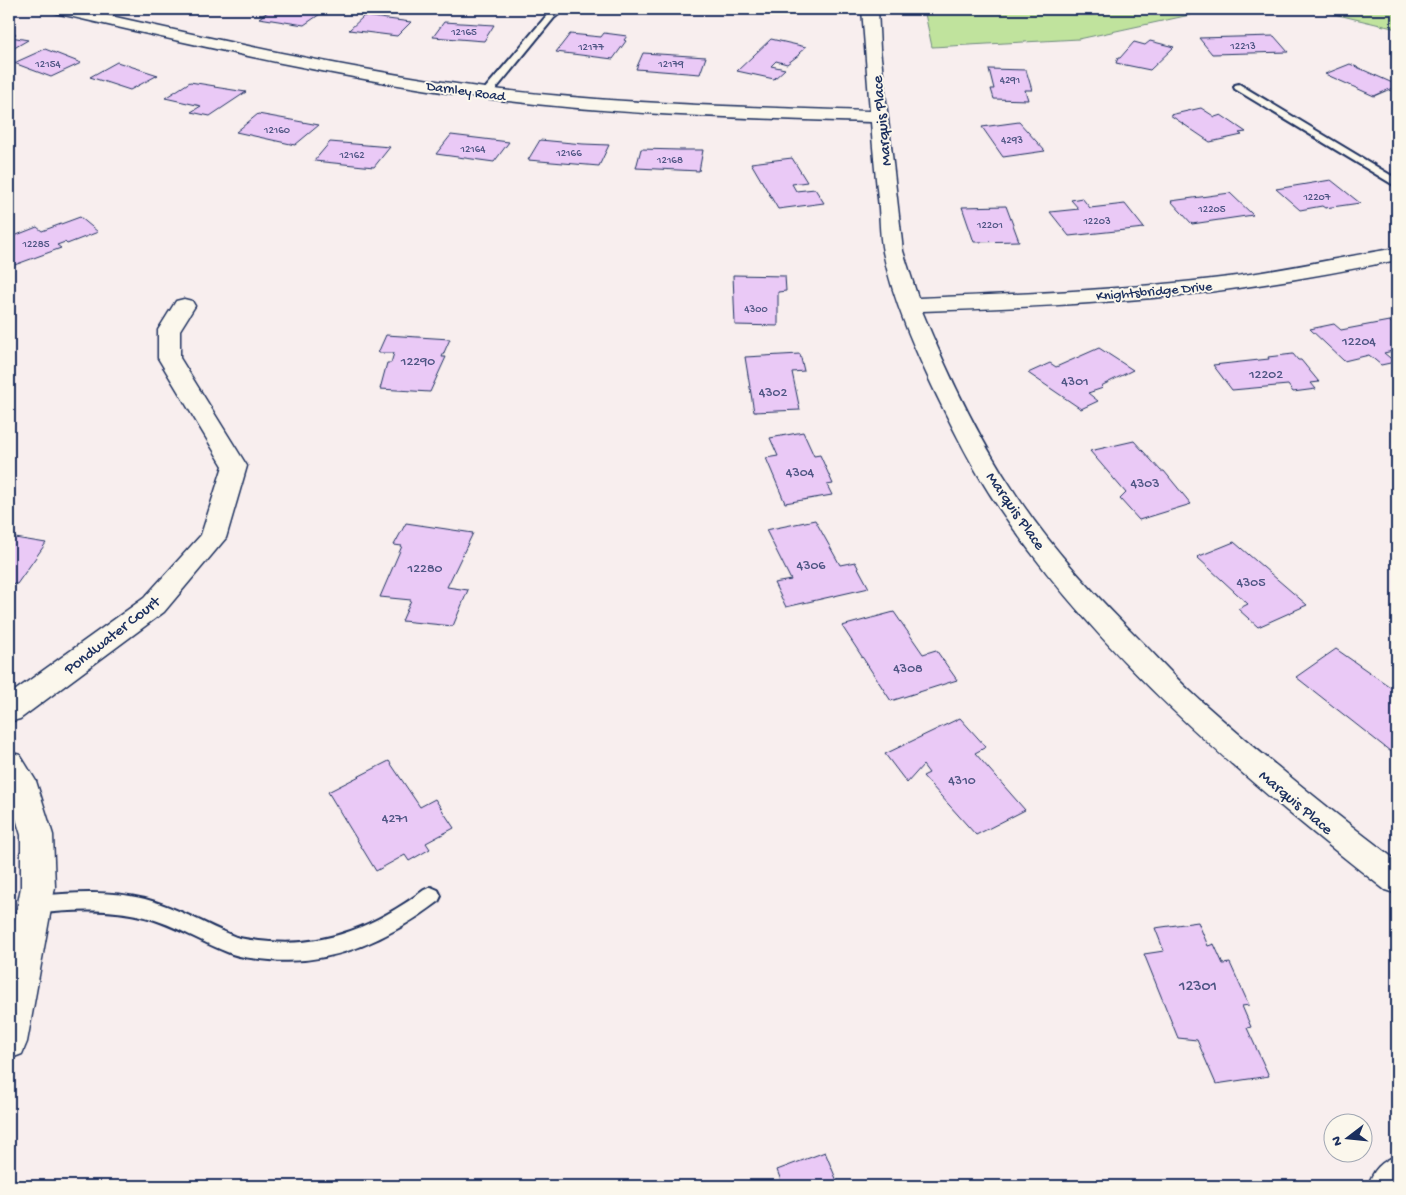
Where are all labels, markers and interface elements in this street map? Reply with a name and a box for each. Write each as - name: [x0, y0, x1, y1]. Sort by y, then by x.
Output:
- house number: 12165: [450, 27, 477, 39]
- house number: 12213: [1229, 41, 1256, 53]
- house number: 12177: [577, 42, 604, 54]
- house number: 12154: [34, 59, 61, 71]
- house number: 12179: [657, 59, 684, 71]
- street label: Marquis Place: [869, 74, 898, 167]
- house number: 4291: [1000, 75, 1020, 87]
- street label: Darnley Road: [424, 78, 508, 107]
- house number: 12160: [263, 125, 290, 137]
- house number: 4293: [1001, 135, 1023, 147]
- house number: 12164: [459, 144, 486, 156]
- house number: 12166: [555, 148, 582, 160]
- house number: 12162: [338, 150, 365, 162]
- house number: 12168: [656, 155, 683, 167]
- house number: 12207: [1302, 192, 1331, 204]
- house number: 12205: [1197, 204, 1226, 216]
- house number: 12203: [1082, 216, 1111, 228]
- house number: 12201: [976, 220, 1003, 232]
- house number: 12285: [21, 239, 50, 251]
- street label: Knightsbridge Drive: [1096, 279, 1214, 306]
- house number: 4300: [744, 304, 768, 316]
- house number: 12204: [1341, 334, 1376, 351]
- house number: 12290: [400, 354, 435, 371]
- house number: 12202: [1248, 367, 1283, 384]
- house number: 4301: [1061, 374, 1089, 391]
- house number: 4302: [759, 385, 787, 402]
- house number: 4304: [786, 465, 815, 482]
- street label: Marquis Place: [980, 469, 1048, 555]
- house number: 4303: [1130, 476, 1160, 493]
- house number: 4306: [797, 558, 826, 575]
- house number: 12280: [407, 561, 443, 578]
- house number: 4305: [1236, 575, 1266, 592]
- street label: Pondwater Court: [61, 593, 166, 681]
- house number: 4308: [893, 661, 923, 678]
- street label: Marquis Place: [1254, 767, 1336, 841]
- house number: 4310: [948, 773, 976, 790]
- house number: 4271: [382, 811, 408, 828]
- house number: 12301: [1178, 978, 1217, 997]
- north arrow: [1324, 1112, 1374, 1162]
- text: N: [1328, 1134, 1347, 1148]

